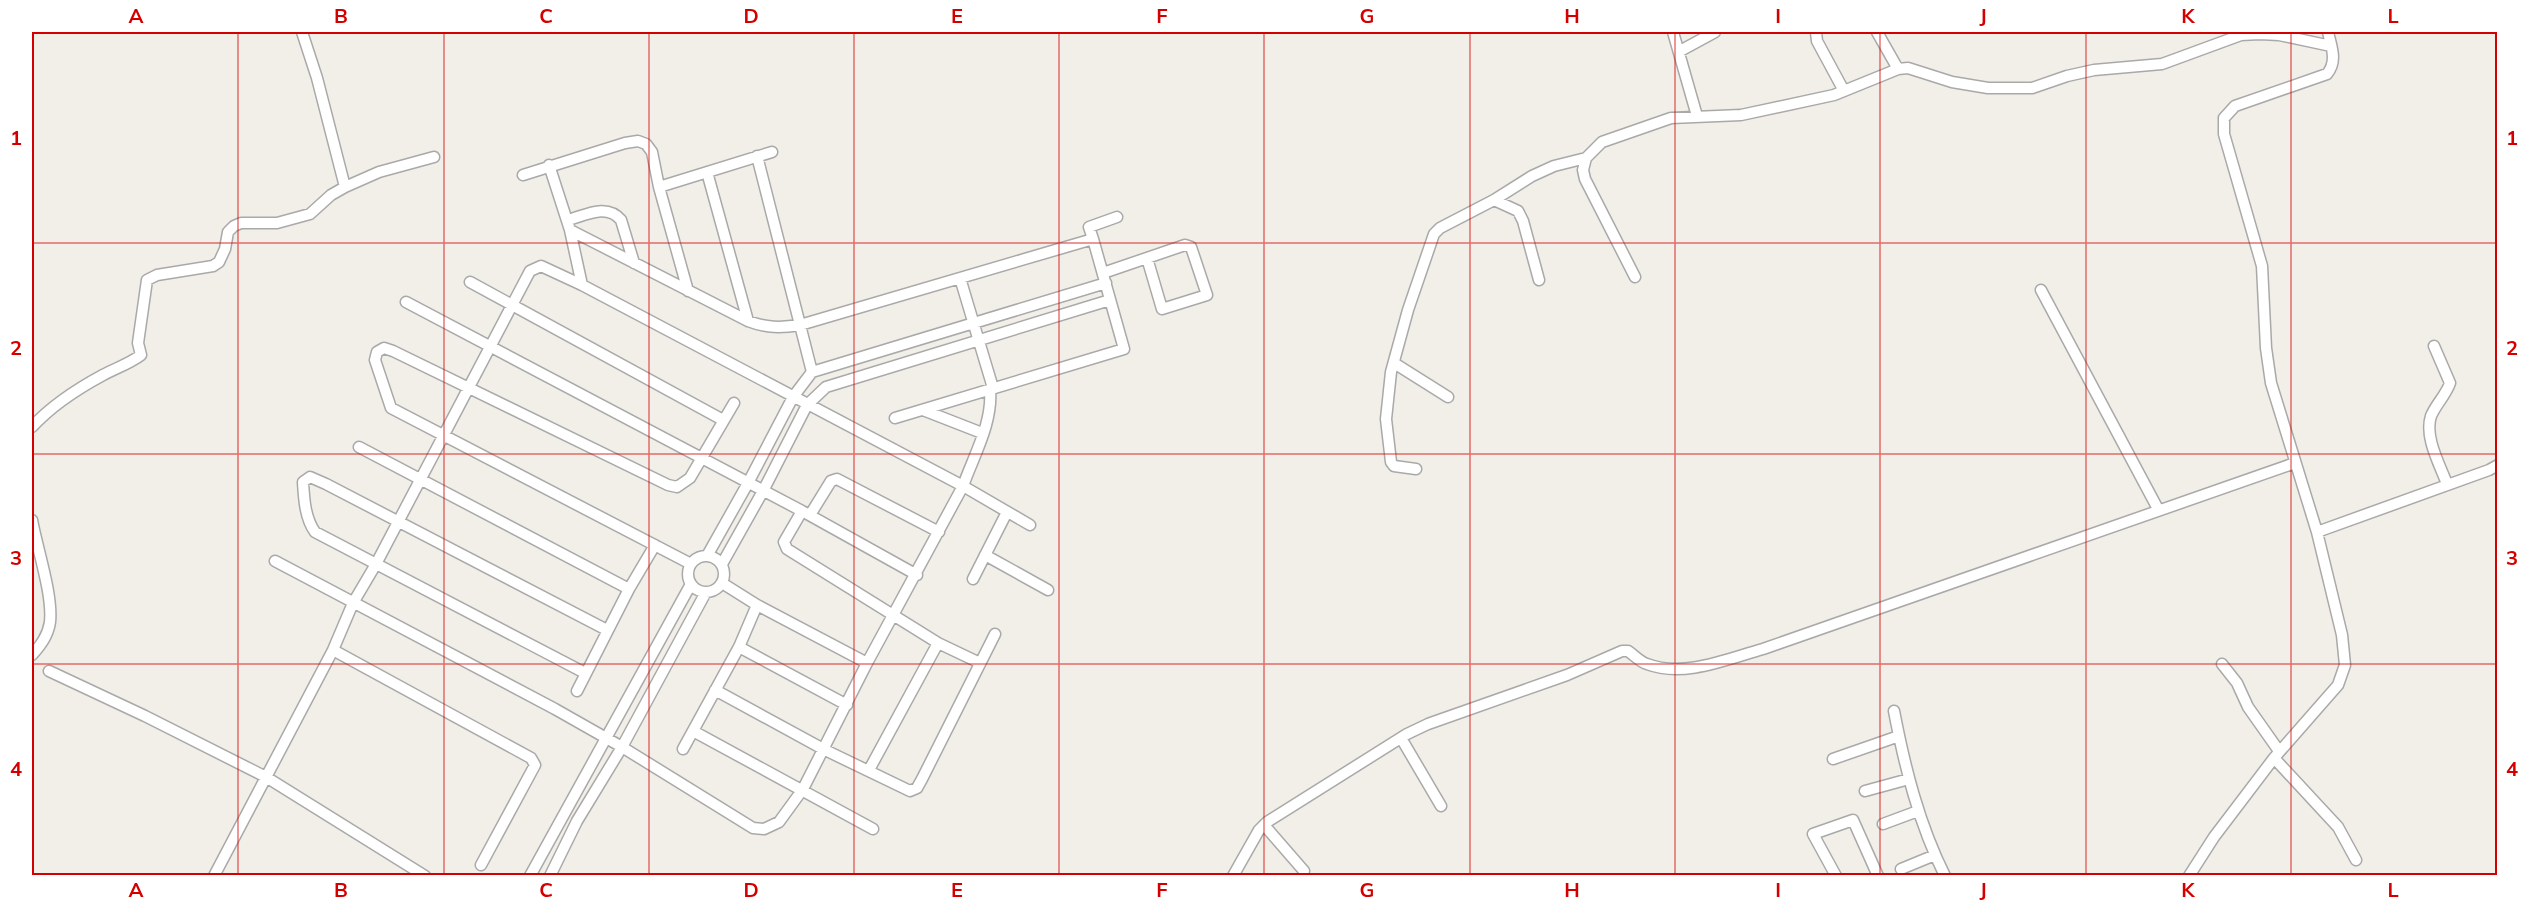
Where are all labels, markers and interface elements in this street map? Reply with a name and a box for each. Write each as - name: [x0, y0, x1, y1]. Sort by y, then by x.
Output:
- text: A: [129, 3, 144, 28]
- text: B: [334, 3, 348, 28]
- text: C: [539, 3, 553, 28]
- text: D: [743, 3, 759, 28]
- text: E: [951, 3, 963, 28]
- text: F: [1156, 3, 1168, 28]
- text: G: [1360, 3, 1374, 28]
- text: H: [1564, 3, 1580, 28]
- text: I: [1775, 3, 1781, 28]
- text: J: [1979, 3, 1987, 28]
- text: K: [2181, 3, 2195, 28]
- text: L: [2387, 3, 2399, 28]
- text: 1: [10, 125, 22, 150]
- text: 1: [2506, 125, 2518, 150]
- text: 2: [10, 335, 22, 360]
- text: 2: [2506, 335, 2518, 360]
- text: 3: [10, 545, 22, 570]
- text: 3: [2506, 545, 2518, 570]
- text: 4: [10, 756, 22, 781]
- text: 4: [2506, 756, 2518, 781]
- text: A: [129, 877, 144, 902]
- text: B: [334, 877, 348, 902]
- text: C: [539, 877, 553, 902]
- text: D: [743, 877, 759, 902]
- text: E: [951, 877, 963, 902]
- text: F: [1156, 877, 1168, 902]
- text: G: [1360, 877, 1374, 902]
- text: H: [1564, 877, 1580, 902]
- text: I: [1775, 877, 1781, 902]
- text: J: [1979, 877, 1987, 902]
- text: K: [2181, 877, 2195, 902]
- text: L: [2387, 877, 2399, 902]

